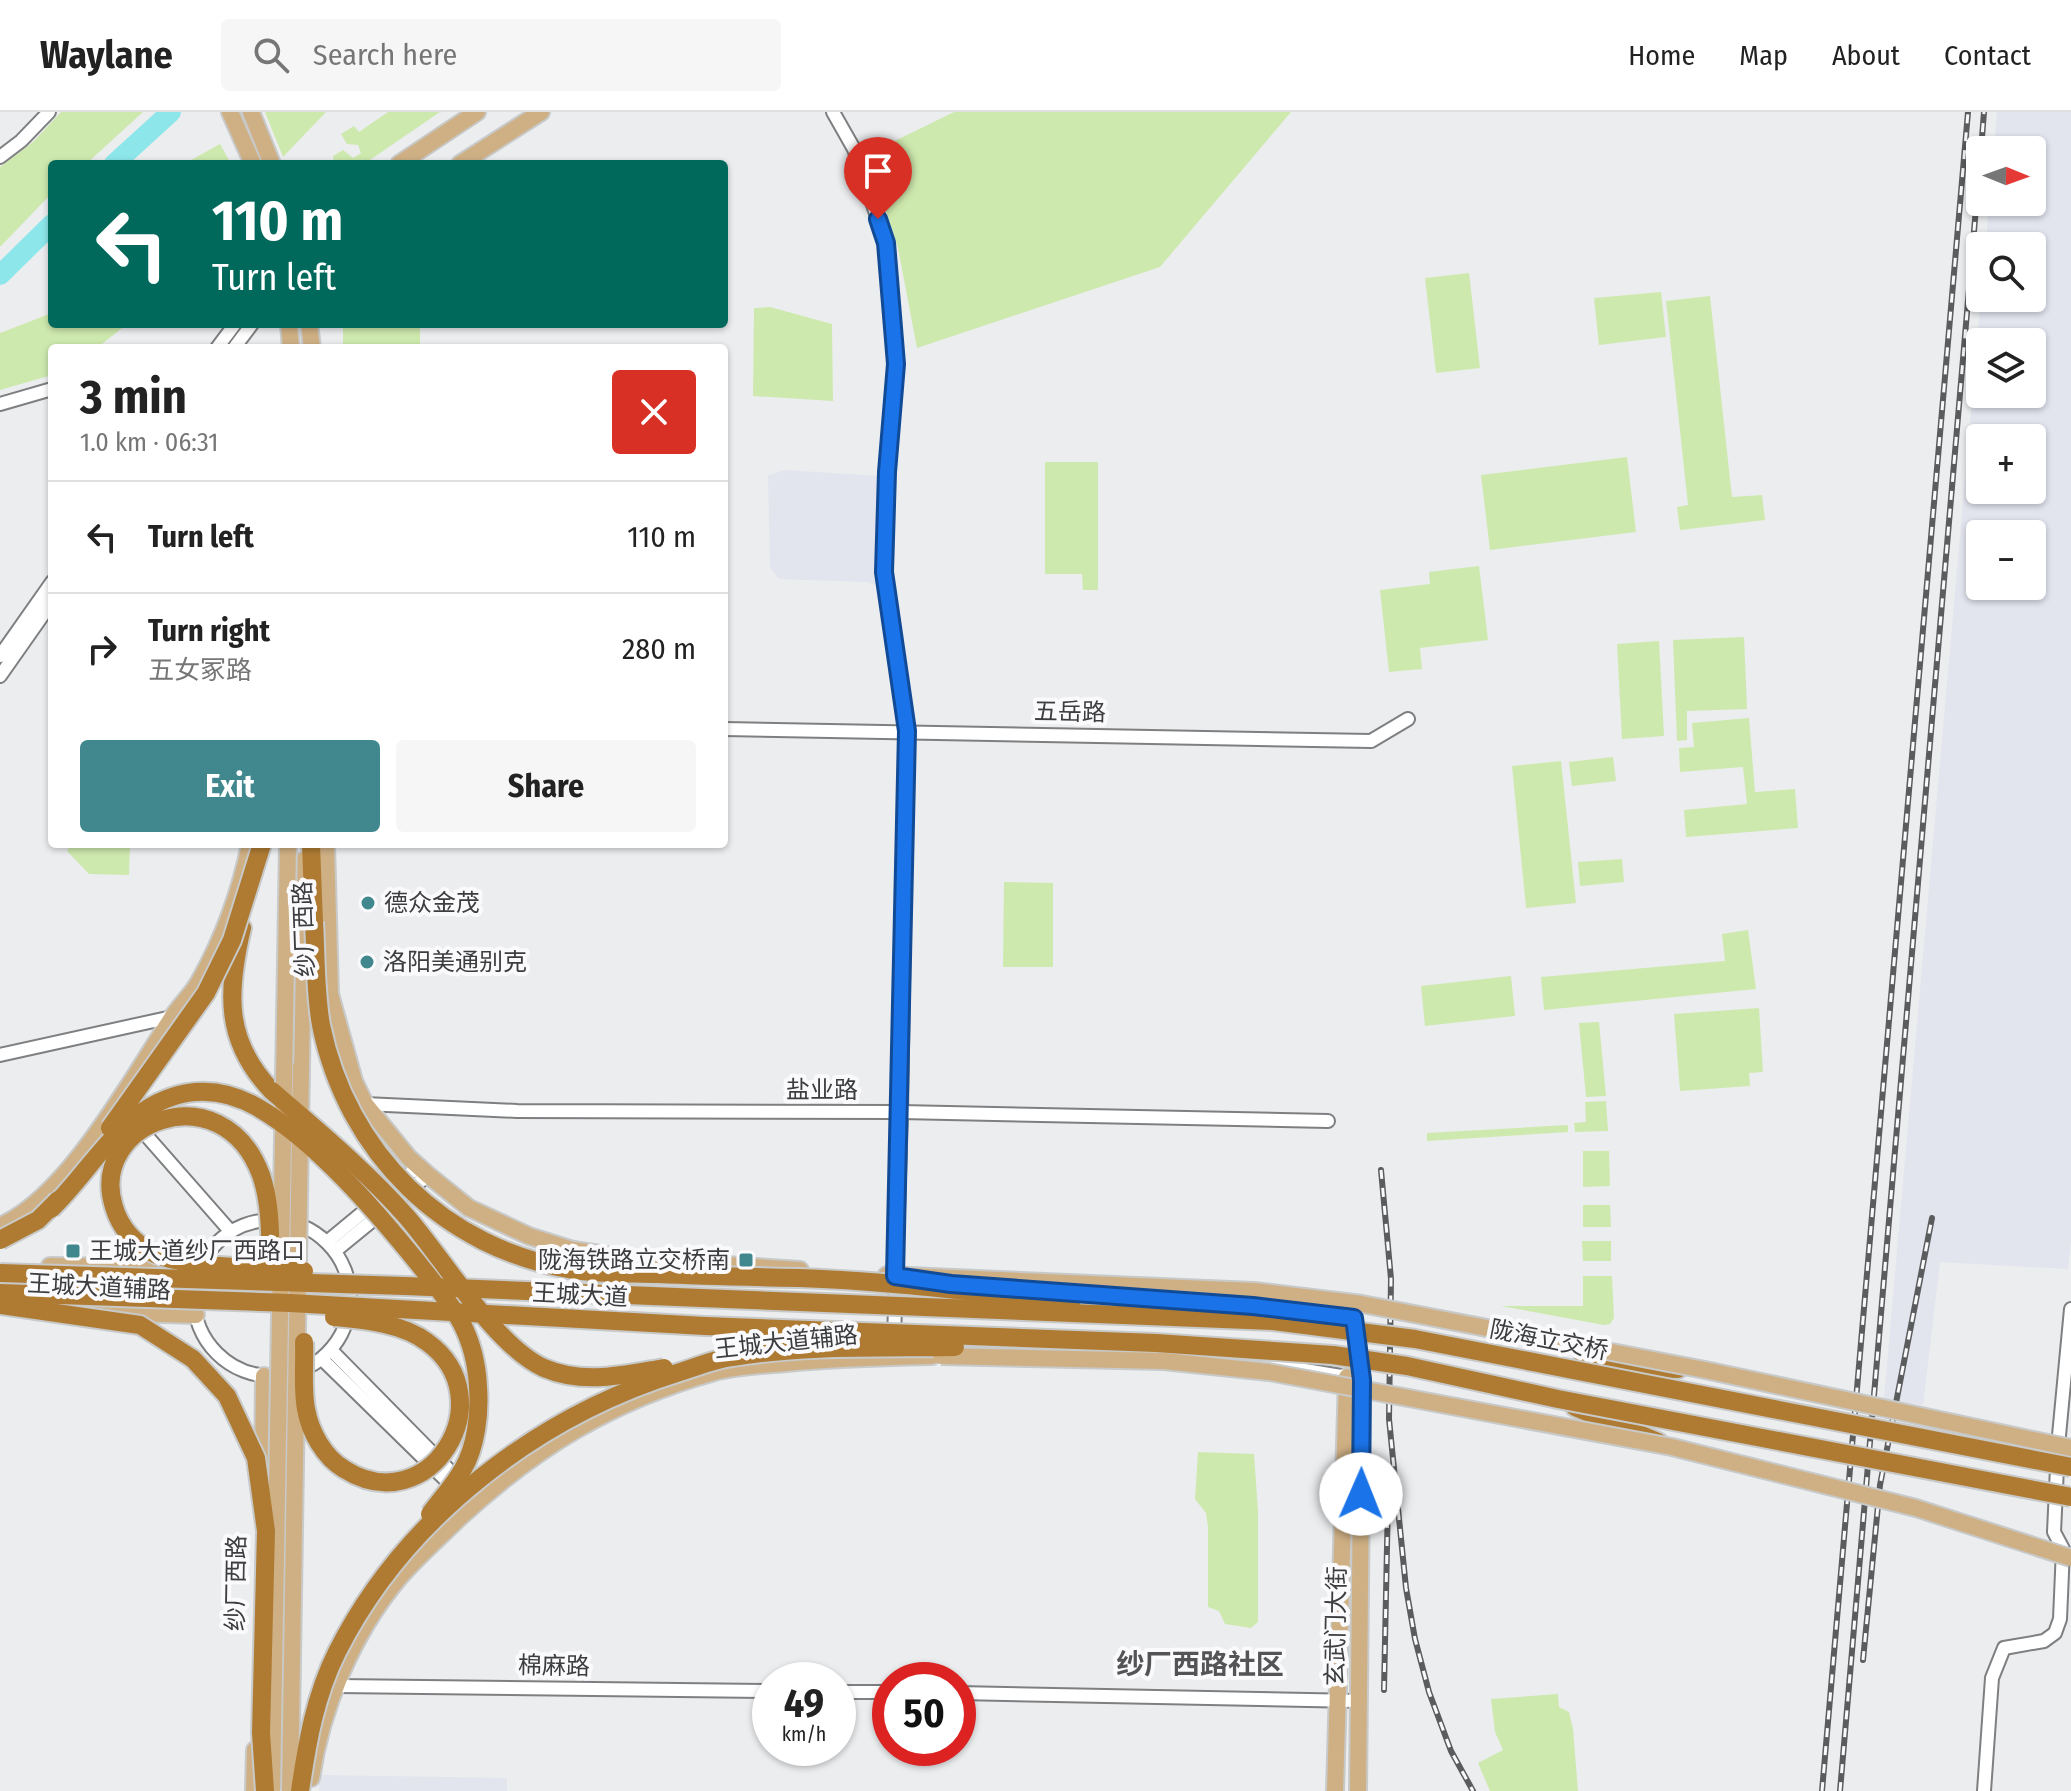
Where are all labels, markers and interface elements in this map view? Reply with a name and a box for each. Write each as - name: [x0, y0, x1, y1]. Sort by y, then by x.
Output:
- search box: [221, 19, 781, 91]
- text: Waylane: [40, 32, 173, 78]
- icon: search: [249, 33, 293, 77]
- text: Search here: [313, 37, 457, 73]
- text: Home: [1628, 39, 1695, 72]
- text: Map: [1739, 39, 1788, 72]
- text: About: [1832, 39, 1900, 72]
- text: Contact: [1944, 39, 2031, 72]
- north arrow: [1966, 136, 2046, 216]
- map controls: [1966, 136, 2046, 600]
- pin: [844, 137, 912, 219]
- icon: arrive: [856, 149, 900, 193]
- text: 110 m: [212, 188, 343, 255]
- icon: left: [80, 192, 184, 296]
- button: search: [1966, 232, 2046, 312]
- text: Turn left: [212, 256, 336, 300]
- button: layers: [1966, 328, 2046, 408]
- text: 3 min: [80, 368, 187, 426]
- button: close: [612, 370, 696, 454]
- button: +: [1966, 424, 2046, 504]
- text: 1.0 km · 06:31: [80, 427, 218, 458]
- icon: left: [80, 515, 124, 559]
- text: Turn left: [148, 519, 254, 555]
- text: 110 m: [627, 519, 696, 555]
- button: −: [1966, 520, 2046, 600]
- text: Turn right: [148, 613, 270, 649]
- icon: right: [80, 627, 124, 671]
- text: 280 m: [622, 631, 696, 667]
- text: 五女冢路: [148, 655, 252, 686]
- street label: 五岳路: [1034, 697, 1106, 727]
- button: Exit: [80, 740, 380, 832]
- button: Share: [396, 740, 696, 832]
- street label: 纱厂西路: [288, 881, 320, 977]
- place label: 德众金茂: [384, 889, 480, 917]
- marker: 德众金茂: [359, 894, 377, 912]
- place label: 洛阳美通别克: [383, 948, 527, 976]
- marker: 洛阳美通别克: [358, 953, 376, 971]
- street label: 盐业路: [786, 1076, 858, 1104]
- place label: 王城大道纱厂西路口: [89, 1237, 305, 1265]
- marker: 王城大道纱厂西路口: [64, 1242, 82, 1260]
- place label: 陇海铁路立交桥南: [538, 1246, 730, 1274]
- marker: 陇海铁路立交桥南: [737, 1251, 755, 1269]
- street label: 王城大道辅路: [26, 1269, 172, 1305]
- street label: 王城大道: [531, 1279, 629, 1311]
- street label: 陇海立交桥: [1487, 1315, 1611, 1365]
- street label: 王城大道辅路: [713, 1321, 859, 1363]
- position arrow: [1319, 1452, 1403, 1536]
- street label: 纱厂西路: [221, 1535, 251, 1631]
- street label: 玄武门大街: [1321, 1566, 1351, 1686]
- district label: 纱厂西路社区: [1116, 1648, 1284, 1681]
- street label: 棉麻路: [518, 1651, 590, 1681]
- speed limit sign: 50: [872, 1662, 976, 1766]
- text: 49: [784, 1680, 824, 1728]
- text: km/h: [782, 1722, 826, 1746]

